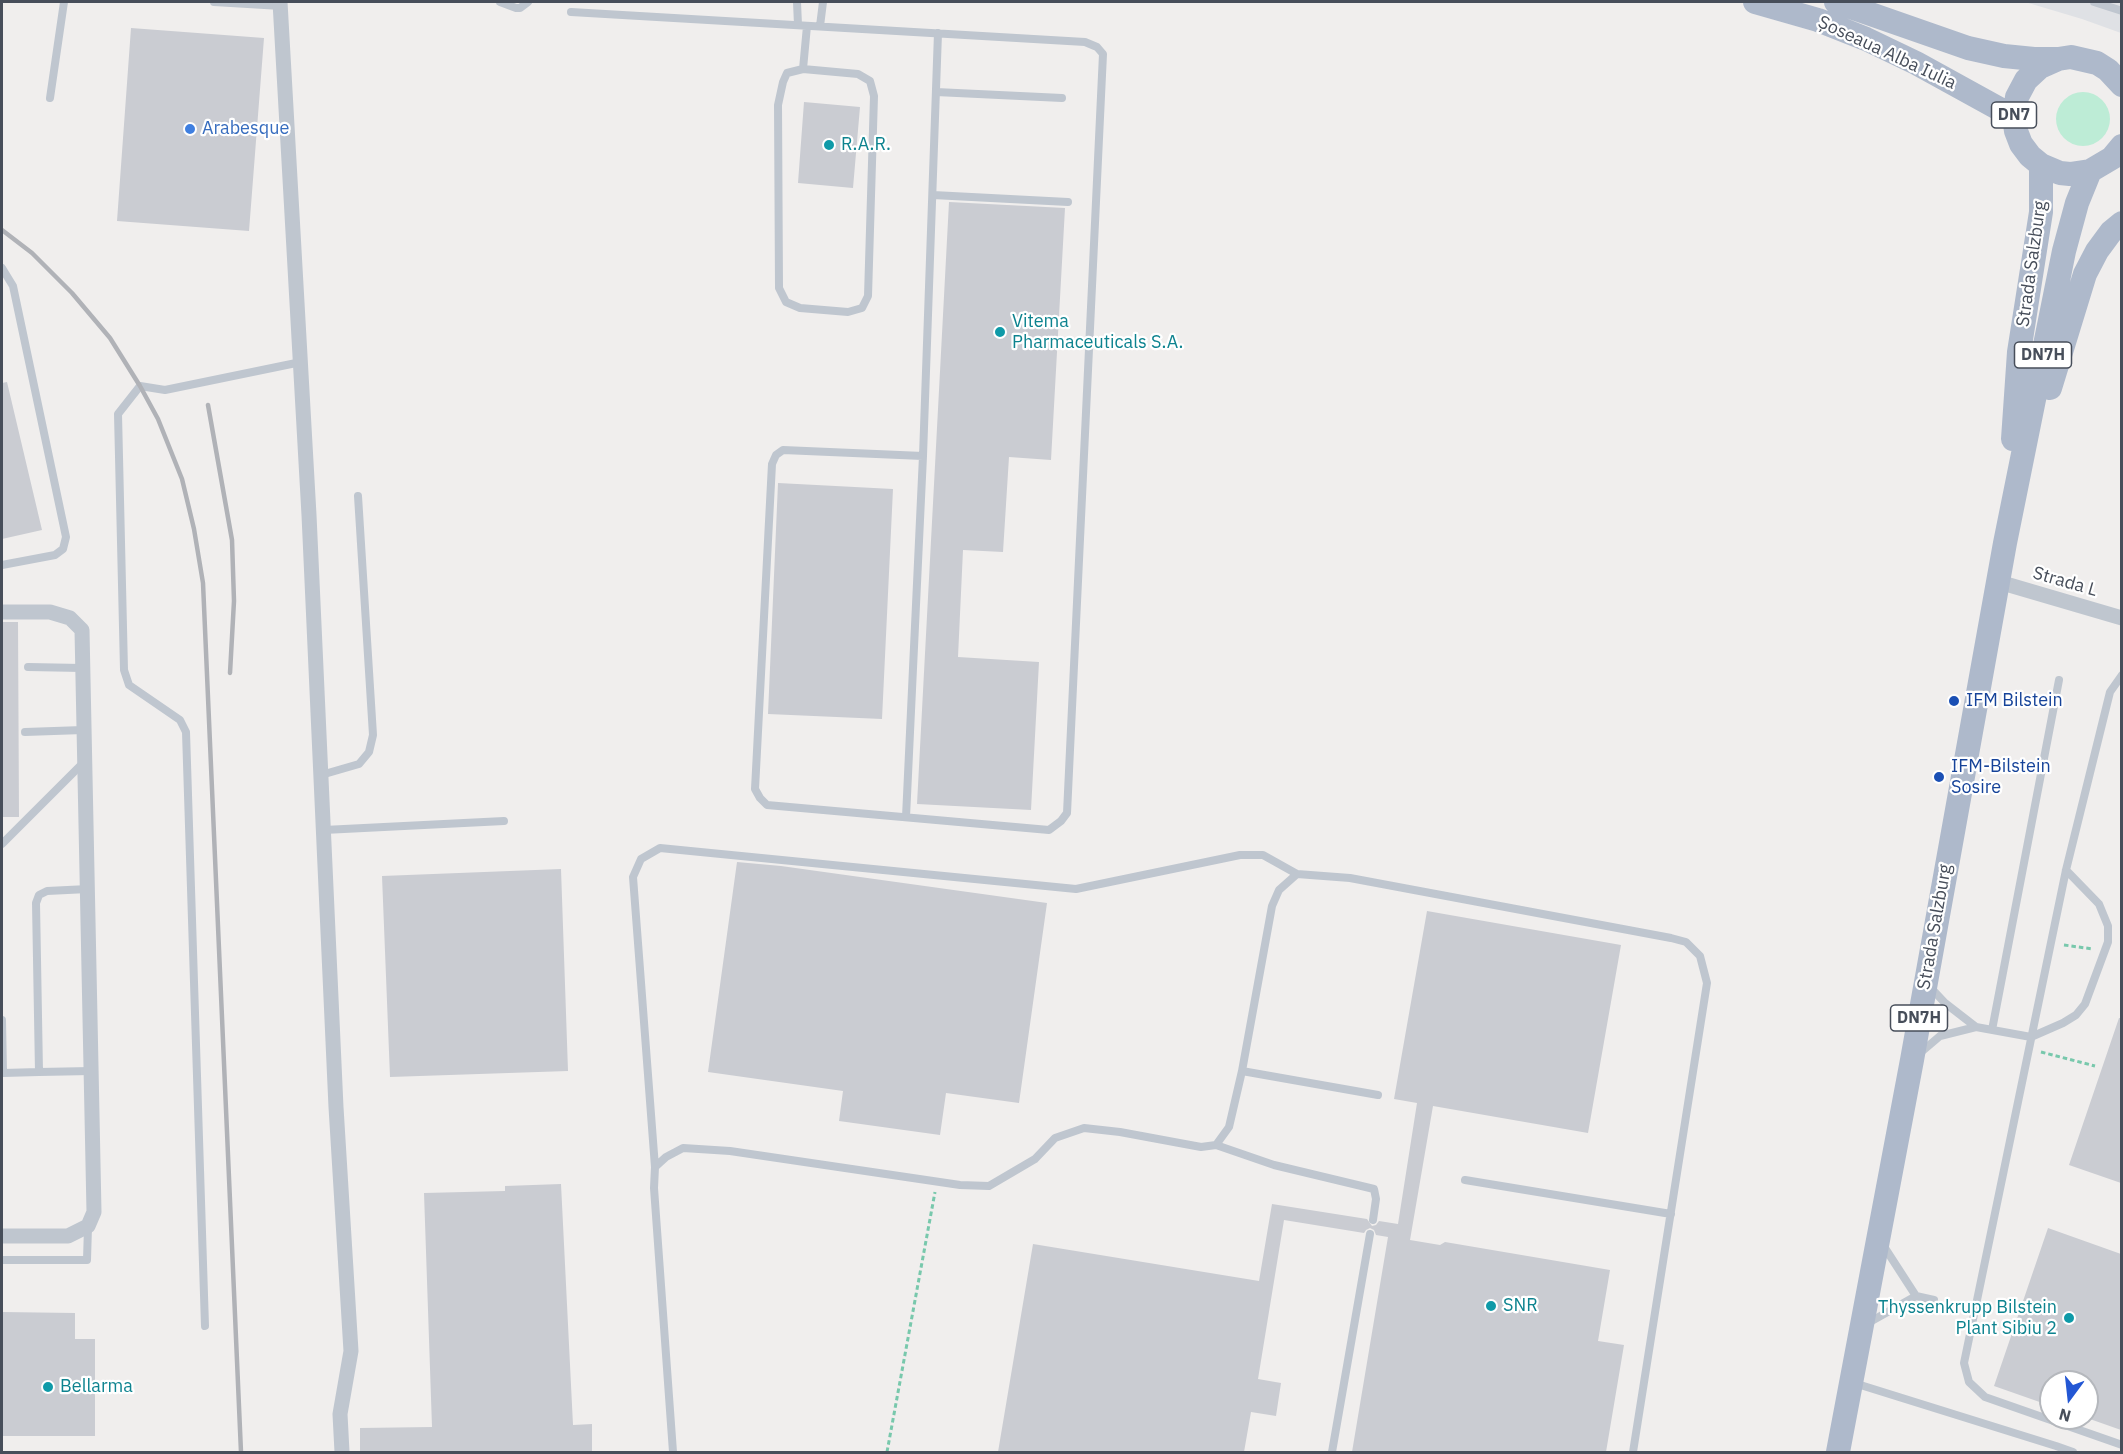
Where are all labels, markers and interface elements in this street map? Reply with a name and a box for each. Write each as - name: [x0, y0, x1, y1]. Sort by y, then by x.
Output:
- street label: Șoseaua Alba Iulia: [1814, 12, 1960, 94]
- road number: DN7: [1992, 102, 2036, 128]
- place label: Arabesque: [202, 118, 289, 140]
- marker: Arabesque: [183, 122, 197, 136]
- place label: R.A.R.: [841, 134, 891, 156]
- marker: R.A.R.: [822, 138, 836, 152]
- street label: Strada Salzburg: [2012, 200, 2052, 328]
- place label: Vitema Pharmaceuticals S.A.: [1012, 311, 1183, 354]
- marker: Vitema Pharmaceuticals S.A.: [993, 325, 1007, 339]
- road number: DN7H: [2014, 342, 2072, 368]
- street label: Strada L: [2030, 562, 2100, 602]
- place label: IFM Bilstein: [1966, 690, 2063, 712]
- marker: IFM Bilstein: [1947, 694, 1961, 708]
- place label: IFM-Bilstein Sosire: [1951, 756, 2051, 798]
- marker: IFM-Bilstein Sosire: [1932, 770, 1946, 784]
- street label: Strada Salzburg: [1913, 863, 1957, 991]
- road number: DN7H: [1890, 1005, 1948, 1031]
- place label: SNR: [1503, 1295, 1538, 1317]
- place label: Thyssenkrupp Bilstein Plant Sibiu 2: [1878, 1297, 2057, 1340]
- marker: SNR: [1484, 1299, 1498, 1313]
- marker: Thyssenkrupp Bilstein Plant Sibiu 2: [2062, 1311, 2076, 1325]
- north arrow: [2039, 1370, 2099, 1430]
- place label: Bellarma: [60, 1376, 133, 1398]
- marker: Bellarma: [41, 1380, 55, 1394]
- text: N: [2057, 1404, 2073, 1427]

